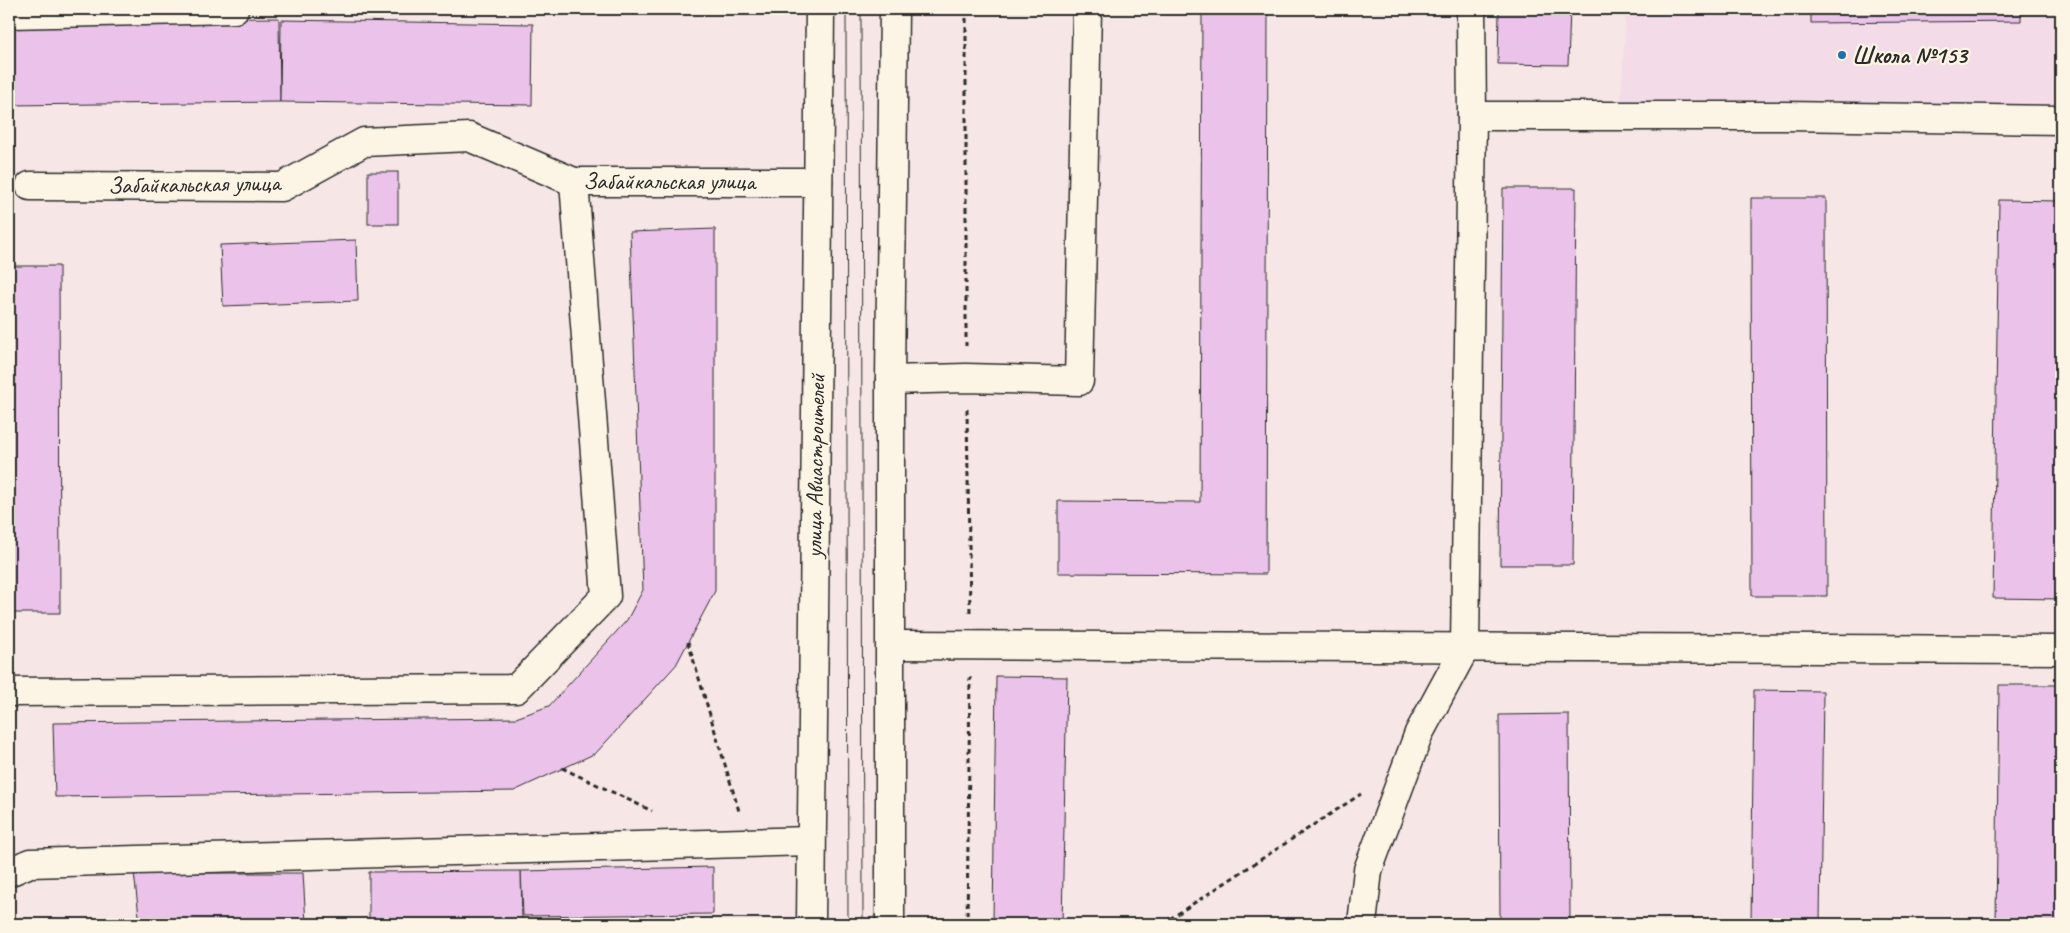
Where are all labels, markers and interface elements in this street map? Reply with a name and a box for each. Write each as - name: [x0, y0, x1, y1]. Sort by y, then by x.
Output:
- place label: Школа №153: [1852, 40, 1969, 70]
- marker: Школа №153: [1836, 49, 1848, 61]
- street label: Забайкальская улица: [583, 166, 757, 196]
- street label: Забайкальская улица: [108, 167, 283, 201]
- street label: улица Авиастроителей: [798, 372, 832, 560]

